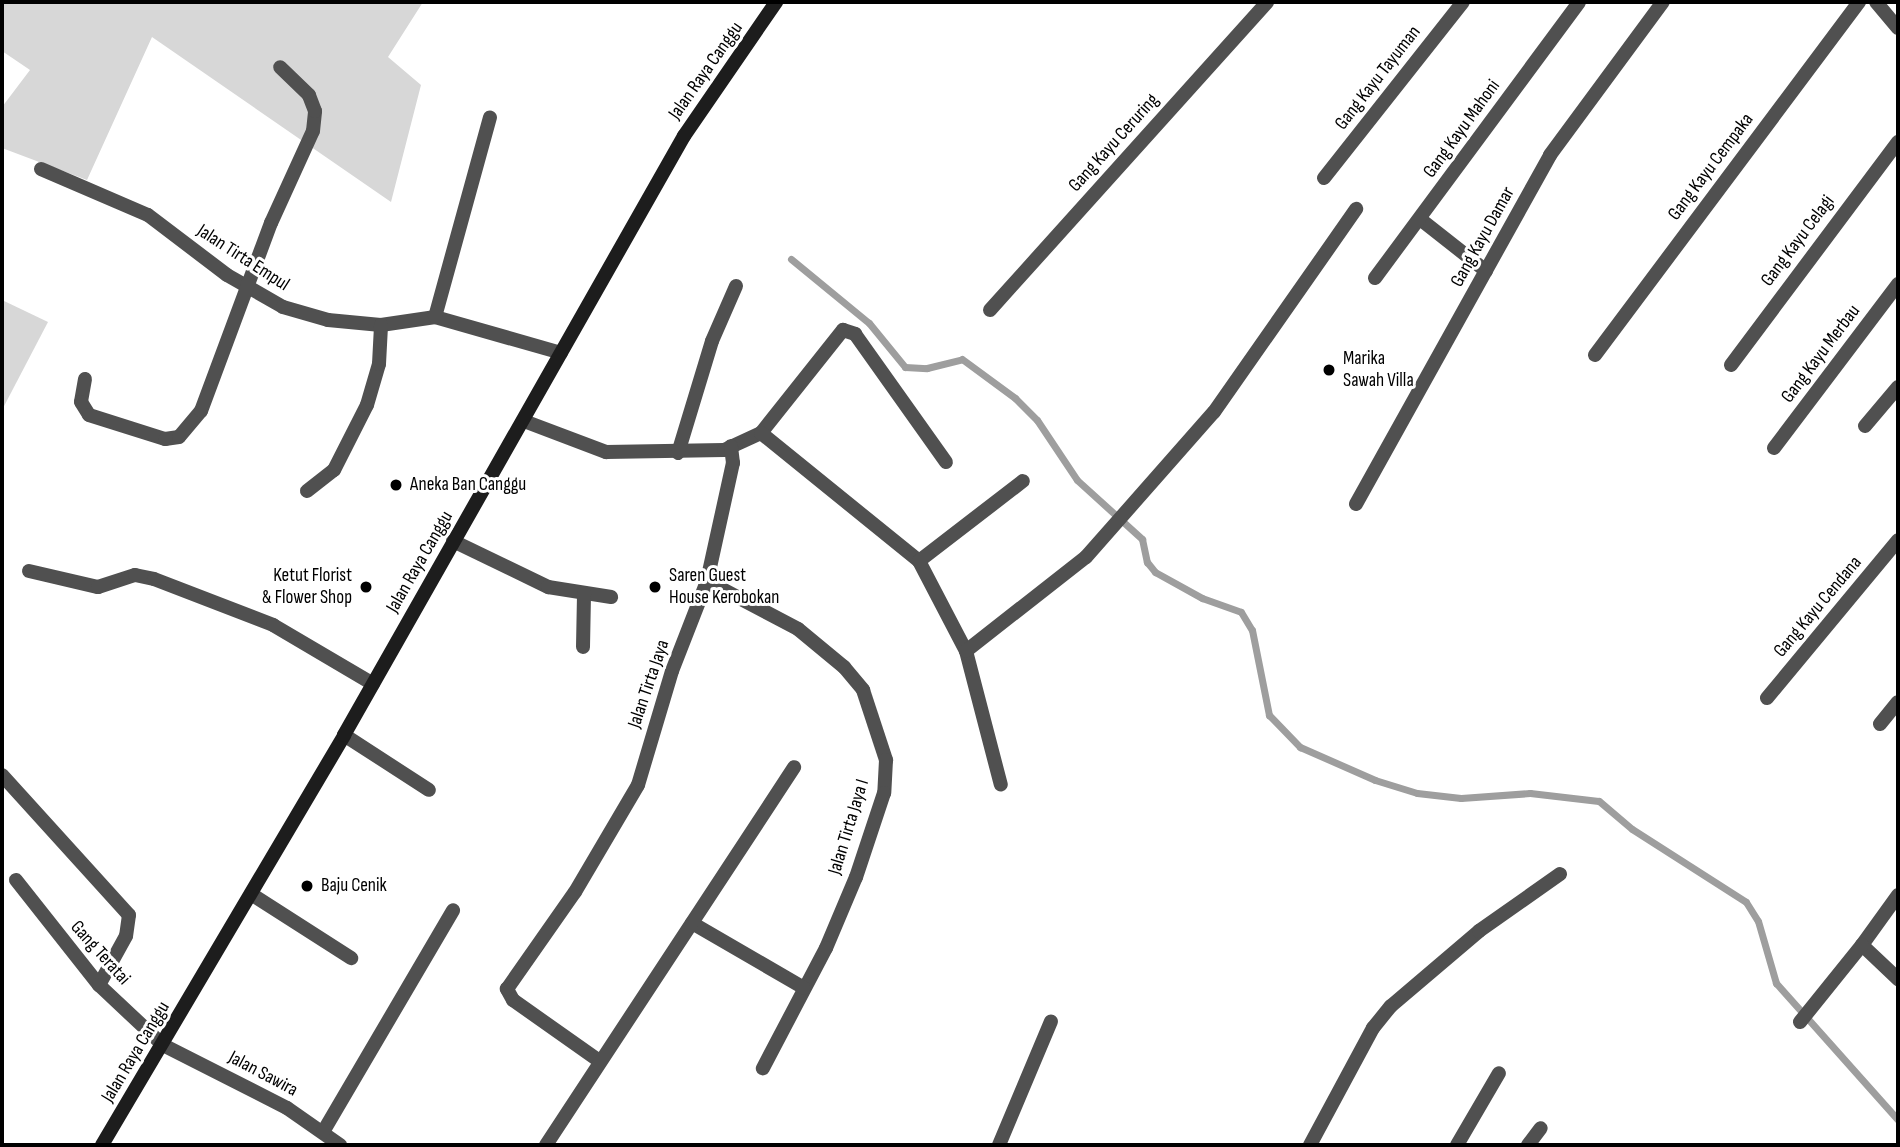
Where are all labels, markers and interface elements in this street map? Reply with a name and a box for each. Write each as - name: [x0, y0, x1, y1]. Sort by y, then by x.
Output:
- street label: Jalan Raya Canggu: [664, 18, 748, 124]
- street label: Gang Kayu Tayuman: [1330, 21, 1426, 135]
- street label: Gang Kayu Mahoni: [1419, 76, 1505, 182]
- street label: Gang Kayu Ceruring: [1064, 89, 1164, 197]
- street label: Gang Kayu Cempaka: [1663, 109, 1759, 225]
- street label: Gang Kayu Damar: [1446, 183, 1520, 291]
- street label: Gang Kayu Celagi: [1756, 191, 1840, 291]
- street label: Jalan Tirta Empul: [193, 220, 293, 296]
- street label: Gang Kayu Merbau: [1777, 300, 1865, 408]
- place label: Marika Sawah Villa: [1343, 348, 1414, 392]
- marker: Marika Sawah Villa: [1321, 362, 1337, 378]
- place label: Aneka Ban Canggu: [410, 474, 526, 496]
- marker: Aneka Ban Canggu: [388, 477, 404, 493]
- street label: Jalan Raya Canggu: [382, 507, 458, 617]
- street label: Gang Kayu Cendana: [1769, 552, 1867, 662]
- place label: Ketut Florist & Flower Shop: [262, 565, 352, 609]
- place label: Saren Guest House Kerobokan: [669, 565, 779, 609]
- marker: Ketut Florist & Flower Shop: [358, 579, 374, 595]
- marker: Saren Guest House Kerobokan: [647, 579, 663, 595]
- street label: Jalan Tirta Jaya: [623, 637, 675, 731]
- street label: Jalan Tirta Jaya I: [824, 777, 874, 877]
- place label: Baju Cenik: [321, 875, 387, 897]
- marker: Baju Cenik: [299, 878, 315, 894]
- street label: Gang Teratai: [65, 916, 135, 990]
- street label: Jalan Raya Canggu: [97, 997, 175, 1107]
- street label: Jalan Sawira: [224, 1046, 302, 1102]

